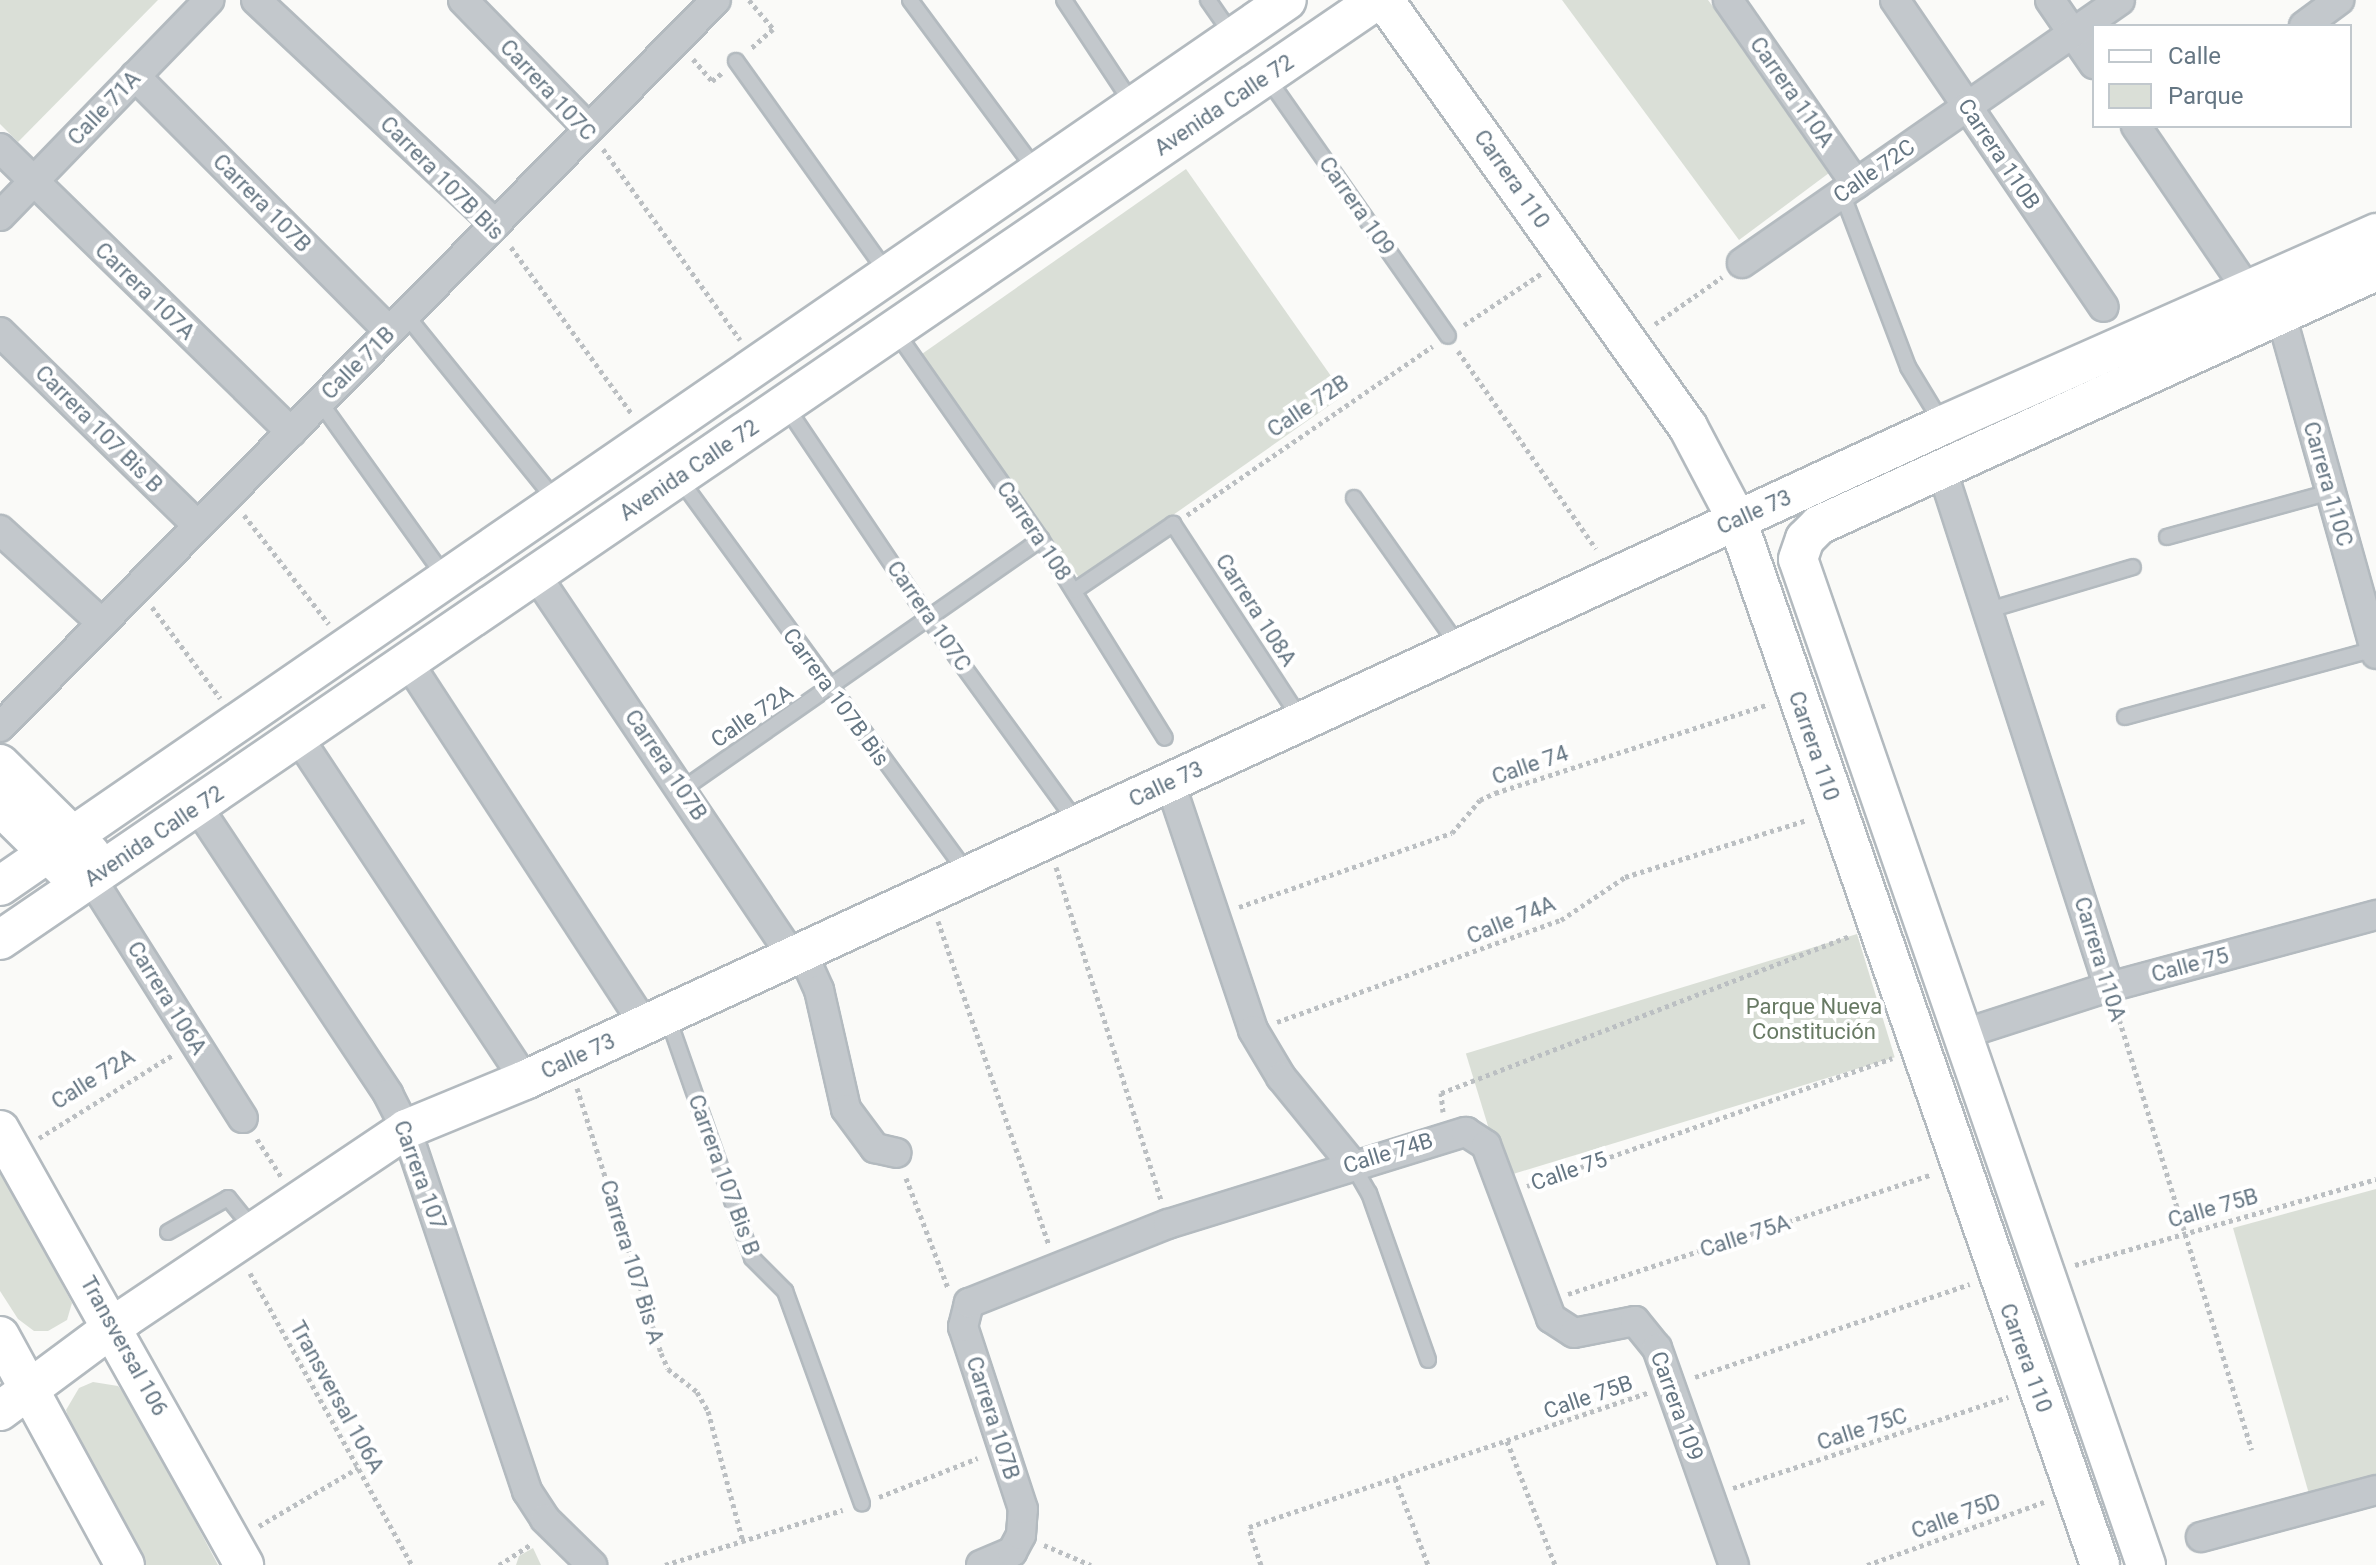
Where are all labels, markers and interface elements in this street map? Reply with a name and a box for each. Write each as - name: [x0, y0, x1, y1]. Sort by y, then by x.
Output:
- legend: [2092, 24, 2352, 128]
- street label: Carrera 110A: [1744, 32, 1840, 152]
- street label: Carrera 107C: [495, 34, 601, 146]
- text: Calle: [2168, 42, 2221, 70]
- street label: Avenida Calle 72: [1149, 49, 1299, 161]
- street label: Calle 71A: [62, 65, 146, 151]
- text: Parque: [2168, 82, 2244, 110]
- street label: Carrera 110B: [1952, 94, 2046, 214]
- street label: Carrera 107B Bis: [375, 111, 509, 245]
- street label: Carrera 110: [1468, 125, 1556, 233]
- street label: Calle 72C: [1828, 133, 1920, 209]
- street label: Carrera 107B: [207, 148, 317, 258]
- street label: Carrera 109: [1313, 152, 1401, 260]
- street label: Carrera 107A: [90, 237, 200, 345]
- street label: Calle 71B: [316, 321, 400, 405]
- street label: Carrera 107 Bis B: [30, 360, 168, 498]
- street label: Calle 72B: [1262, 369, 1354, 443]
- street label: Avenida Calle 72: [614, 414, 764, 526]
- street label: Carrera 110C: [2298, 419, 2358, 549]
- street label: Carrera 108: [991, 476, 1077, 586]
- street label: Calle 73: [1713, 484, 1795, 540]
- street label: Carrera 108A: [1210, 549, 1302, 671]
- street label: Carrera 107C: [881, 556, 977, 676]
- street label: Carrera 107B Bis: [777, 623, 895, 771]
- street label: Calle 72A: [706, 679, 798, 753]
- street label: Carrera 110: [1783, 688, 1845, 804]
- street label: Carrera 107B: [619, 705, 713, 825]
- street label: Calle 74: [1488, 740, 1572, 790]
- street label: Calle 73: [1125, 755, 1207, 813]
- street label: Avenida Calle 72: [79, 780, 229, 892]
- street label: Calle 74A: [1463, 890, 1559, 950]
- street label: Carrera 110A: [2069, 894, 2131, 1024]
- street label: Carrera 106A: [122, 936, 212, 1060]
- street label: Calle 75: [2149, 942, 2231, 988]
- park label: Parque Nueva Constitución: [1746, 993, 1882, 1044]
- street label: Calle 73: [537, 1027, 619, 1085]
- street label: Calle 72A: [46, 1043, 140, 1115]
- street label: Carrera 107 Bis B: [683, 1091, 765, 1259]
- street label: Carrera 107: [388, 1117, 452, 1233]
- street label: Calle 74B: [1340, 1127, 1436, 1179]
- street label: Calle 75: [1527, 1146, 1611, 1196]
- street label: Carrera 107 Bis A: [595, 1177, 669, 1347]
- street label: Calle 75B: [2165, 1183, 2261, 1233]
- street label: Calle 75A: [1697, 1209, 1793, 1263]
- street label: Transversal 106: [75, 1272, 173, 1420]
- street label: Carrera 110: [1994, 1300, 2058, 1416]
- street label: Transversal 106A: [284, 1316, 390, 1478]
- street label: Carrera 109: [1645, 1348, 1709, 1464]
- street label: Carrera 107B: [961, 1353, 1025, 1483]
- street label: Calle 75B: [1540, 1369, 1636, 1425]
- street label: Calle 75C: [1814, 1402, 1910, 1456]
- street label: Calle 75D: [1908, 1488, 2004, 1544]

